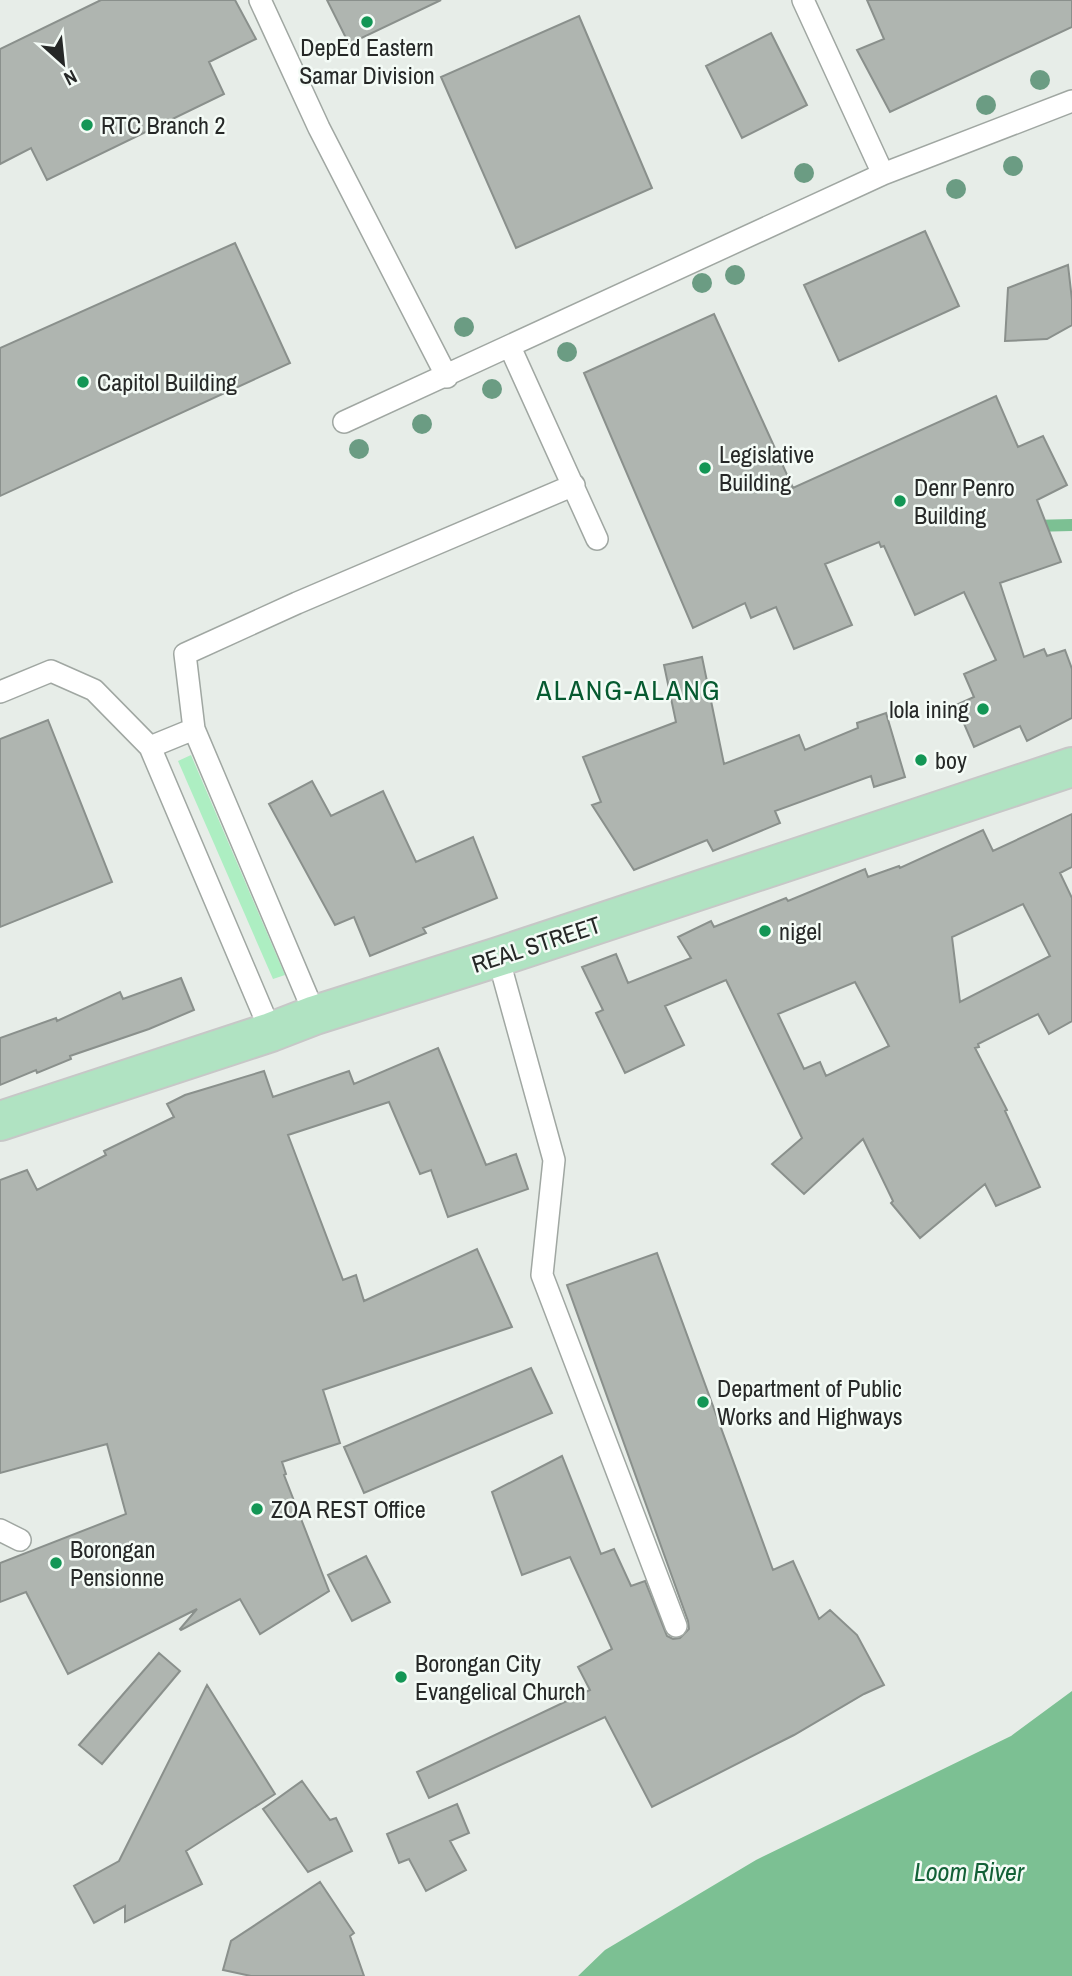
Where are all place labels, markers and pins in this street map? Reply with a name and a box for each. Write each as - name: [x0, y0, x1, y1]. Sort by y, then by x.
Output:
- marker: DepEd Eastern Samar Division: [359, 14, 375, 30]
- place label: DepEd Eastern Samar Division: [299, 31, 435, 91]
- place label: RTC Branch 2: [101, 109, 225, 141]
- marker: RTC Branch 2: [79, 117, 95, 133]
- place label: Capitol Building: [97, 366, 237, 398]
- marker: Capitol Building: [75, 374, 91, 390]
- place label: Legislative Building: [719, 438, 814, 498]
- marker: Legislative Building: [697, 460, 713, 476]
- place label: Denr Penro Building: [914, 471, 1015, 531]
- marker: Denr Penro Building: [892, 493, 908, 509]
- place label: lola ining: [889, 693, 969, 725]
- marker: lola ining: [975, 701, 991, 717]
- place label: boy: [935, 744, 967, 776]
- marker: boy: [913, 752, 929, 768]
- place label: nigel: [779, 915, 822, 947]
- marker: nigel: [757, 923, 773, 939]
- place label: Department of Public Works and Highways: [717, 1372, 903, 1432]
- marker: Department of Public Works and Highways: [695, 1394, 711, 1410]
- place label: ZOA REST Office: [271, 1493, 426, 1525]
- marker: ZOA REST Office: [249, 1501, 265, 1517]
- place label: Borongan Pensionne: [70, 1533, 164, 1593]
- marker: Borongan Pensionne: [48, 1555, 64, 1571]
- place label: Borongan City Evangelical Church: [415, 1647, 586, 1707]
- marker: Borongan City Evangelical Church: [393, 1669, 409, 1685]

